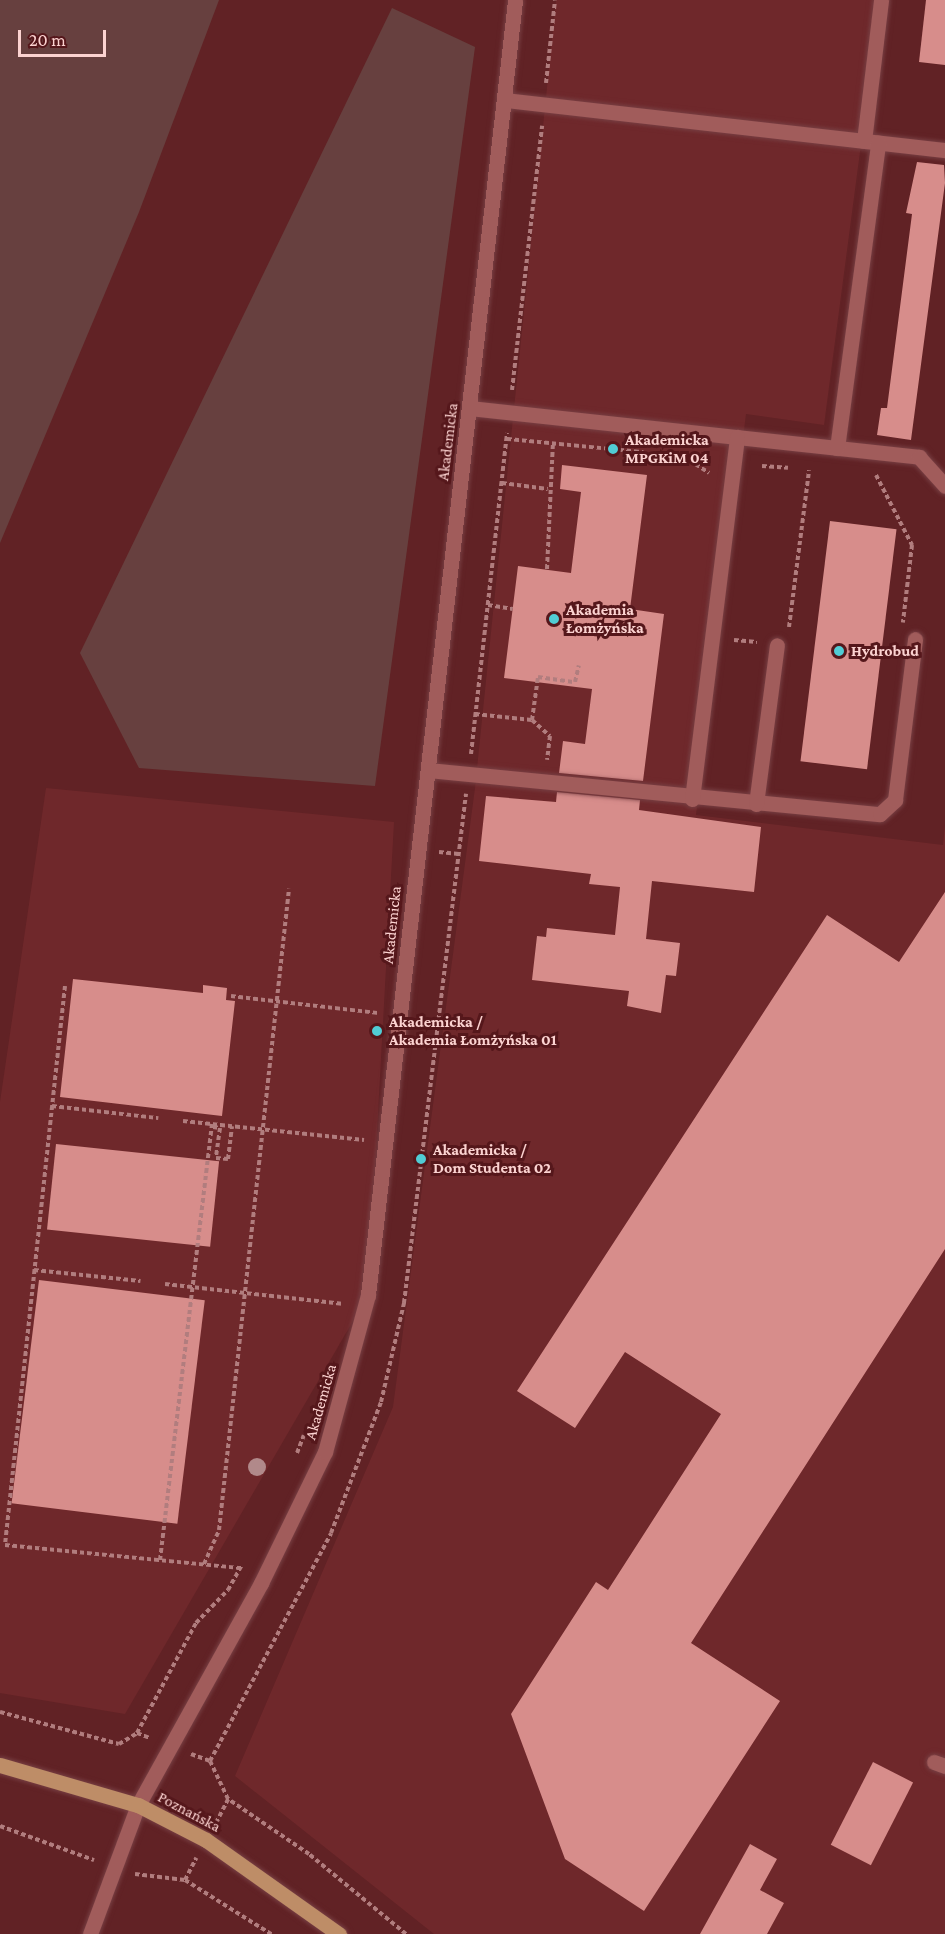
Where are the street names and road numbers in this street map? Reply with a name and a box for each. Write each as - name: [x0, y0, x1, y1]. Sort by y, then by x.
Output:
- street label: Akademicka: [434, 402, 462, 482]
- street label: Akademicka: [378, 885, 406, 965]
- street label: Akademicka: [301, 1362, 341, 1442]
- street label: Poznańska: [154, 1787, 224, 1837]

